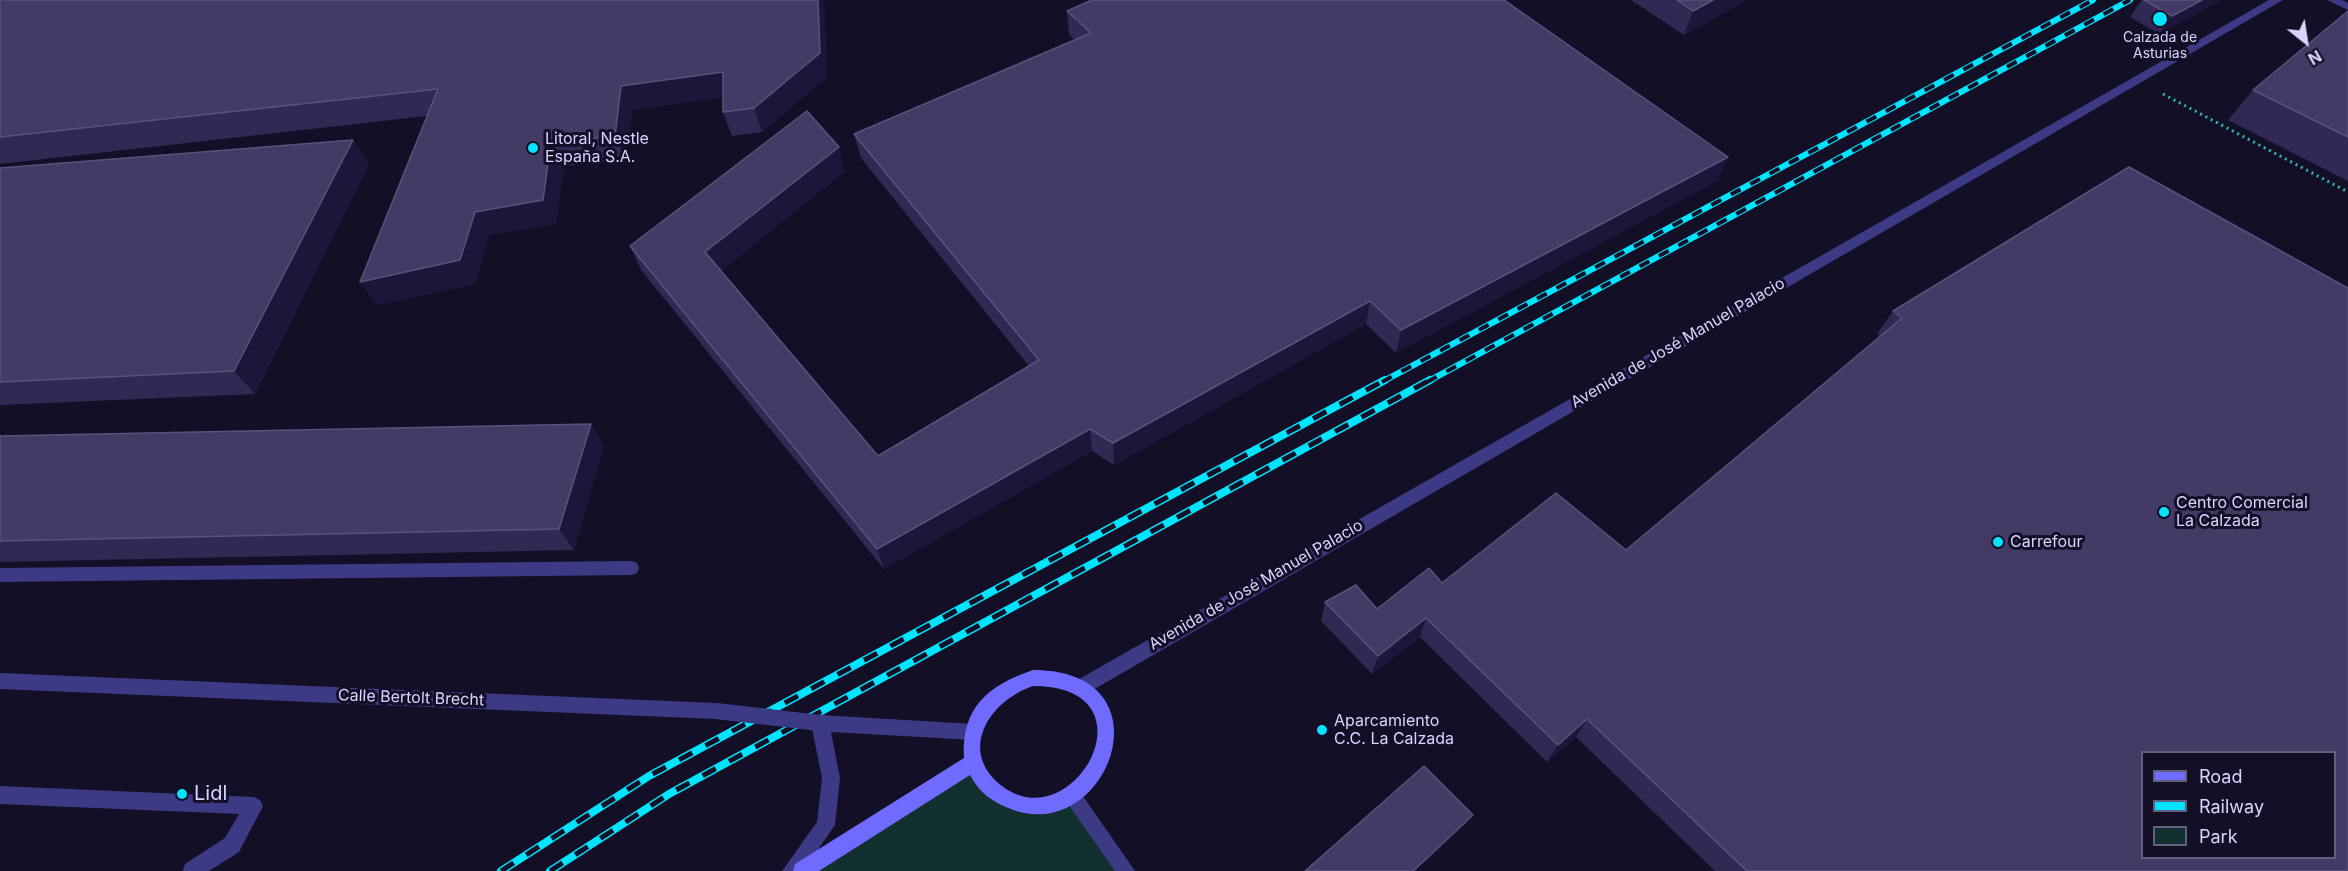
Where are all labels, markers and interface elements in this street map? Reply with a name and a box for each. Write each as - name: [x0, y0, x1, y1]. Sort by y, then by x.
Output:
- marker: Calzada de Asturias: [2151, 10, 2169, 28]
- north arrow: [2276, 12, 2336, 72]
- place label: Calzada de Asturias: [2123, 30, 2197, 62]
- text: N: [2305, 46, 2325, 69]
- place label: Litoral, Nestle España S.A.: [545, 129, 649, 167]
- marker: Litoral, Nestle España S.A.: [526, 141, 540, 155]
- street label: Avenida de José Manuel Palacio: [1568, 274, 1788, 412]
- place label: Centro Comercial La Calzada: [2176, 493, 2308, 531]
- marker: Centro Comercial La Calzada: [2157, 505, 2171, 519]
- street label: Avenida de José Manuel Palacio: [1146, 516, 1366, 654]
- place label: Carrefour: [2010, 532, 2083, 552]
- marker: Carrefour: [1991, 535, 2005, 549]
- street label: Calle Bertolt Brecht: [338, 686, 484, 710]
- place label: Aparcamiento C.C. La Calzada: [1334, 711, 1454, 749]
- marker: Aparcamiento C.C. La Calzada: [1315, 723, 1329, 737]
- legend: [2141, 751, 2336, 859]
- text: Road: [2199, 766, 2242, 787]
- place label: Lidl: [194, 782, 227, 806]
- marker: Lidl: [175, 787, 189, 801]
- text: Railway: [2199, 796, 2264, 817]
- text: Park: [2199, 826, 2238, 847]

